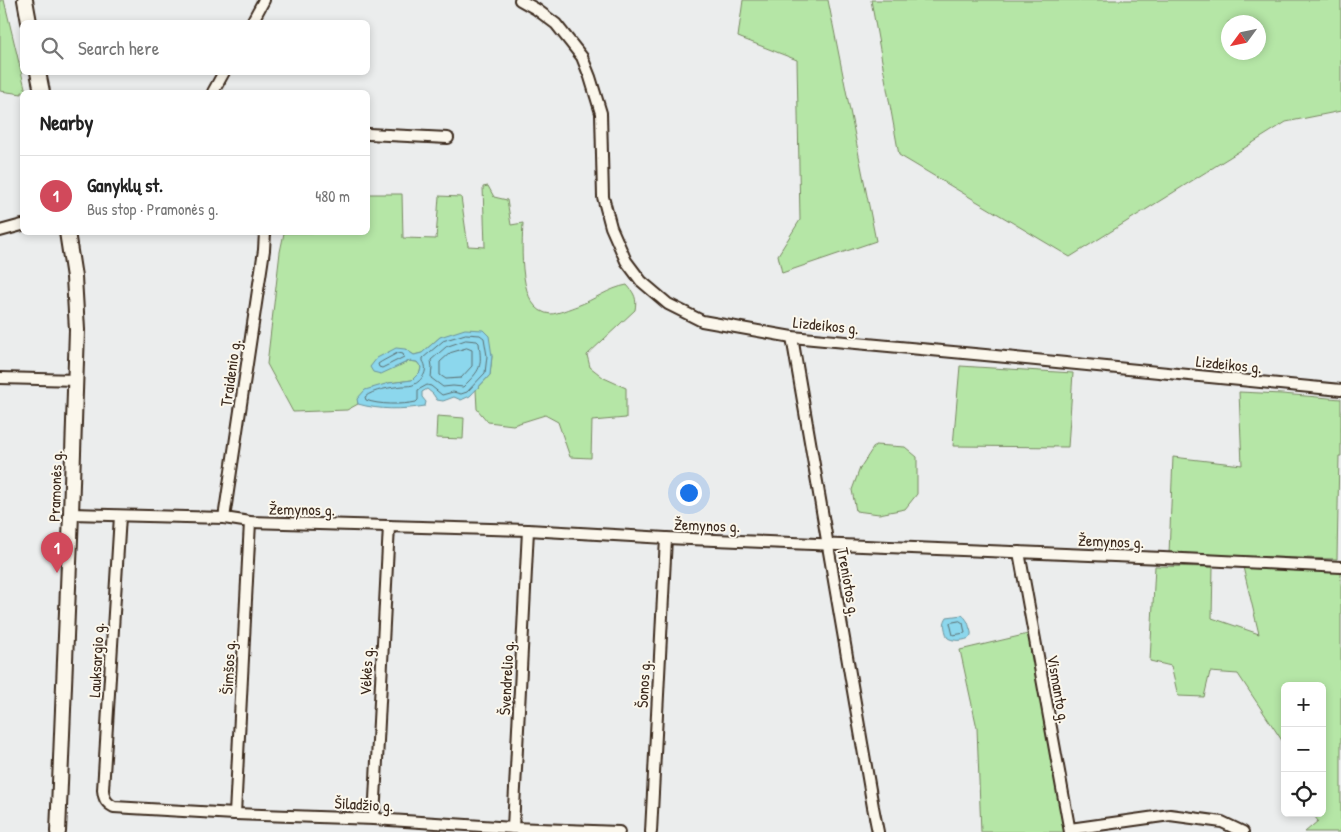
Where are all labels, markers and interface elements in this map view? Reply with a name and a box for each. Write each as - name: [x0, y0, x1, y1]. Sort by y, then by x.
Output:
- north arrow: [1221, 15, 1266, 60]
- search box: [20, 20, 370, 75]
- icon: search: [38, 34, 66, 62]
- text: Search here: [78, 35, 159, 61]
- text: Nearby: [40, 108, 93, 137]
- text: Ganyklų st.: [87, 172, 163, 198]
- text: 1: [53, 185, 59, 207]
- text: 480 m: [315, 185, 350, 207]
- text: Bus stop · Pramonės g.: [87, 198, 218, 220]
- street label: Lizdeikos g.: [792, 311, 860, 339]
- street label: Traidenio g.: [214, 338, 246, 408]
- street label: Lizdeikos g.: [1195, 350, 1263, 378]
- street label: Pramonės g.: [43, 450, 67, 522]
- your location: [676, 480, 702, 506]
- street label: Žemynos g.: [269, 497, 335, 521]
- street label: Žemynos g.: [674, 513, 740, 537]
- street label: Žemynos g.: [1078, 529, 1144, 553]
- pin: 1: [41, 532, 73, 573]
- street label: Treniotos g.: [832, 546, 866, 618]
- street label: Lauksargio g.: [83, 622, 109, 698]
- street label: Šimšos g.: [216, 639, 240, 695]
- street label: Švendrelio g.: [493, 640, 519, 716]
- street label: Vėkės g.: [354, 646, 378, 696]
- street label: Vismanto g.: [1042, 653, 1076, 725]
- street label: Šonos g.: [631, 660, 655, 708]
- map controls: [1281, 682, 1326, 817]
- button: +: [1281, 682, 1326, 727]
- button: −: [1281, 727, 1326, 772]
- button: locate: [1281, 772, 1326, 817]
- street label: Šiladžio g.: [334, 791, 394, 817]

